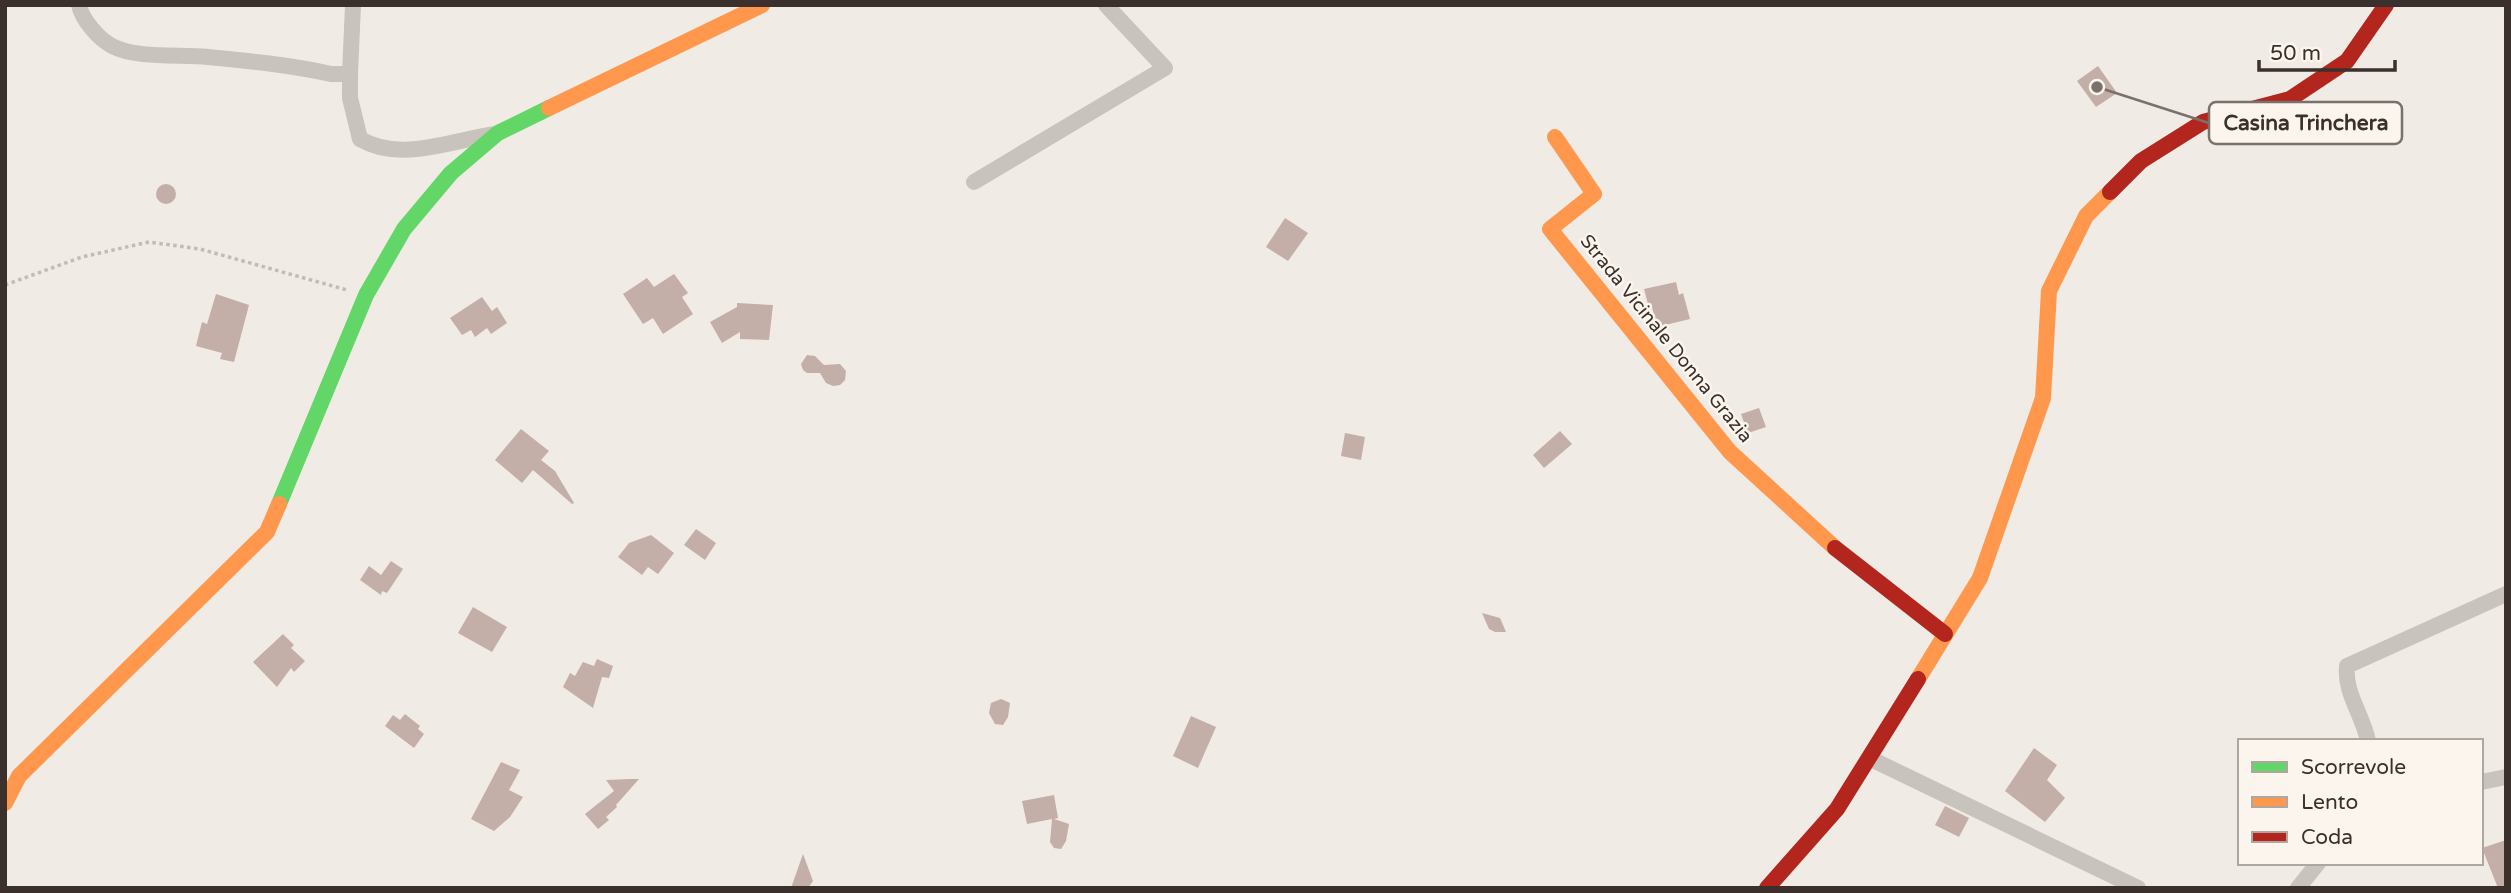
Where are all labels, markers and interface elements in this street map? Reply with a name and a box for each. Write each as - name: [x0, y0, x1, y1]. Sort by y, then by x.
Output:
- scale bar: [2259, 28, 2396, 72]
- text: 50 m: [2270, 41, 2321, 66]
- callout: Casina Trinchera: [2209, 102, 2402, 144]
- text: Casina Trinchera: [2223, 111, 2389, 136]
- street label: Strada Vicinale Donna Grazia: [1576, 230, 1757, 447]
- legend: [2238, 739, 2483, 865]
- text: Scorrevole: [2301, 755, 2406, 780]
- text: Lento: [2301, 790, 2358, 815]
- text: Coda: [2301, 825, 2353, 850]

